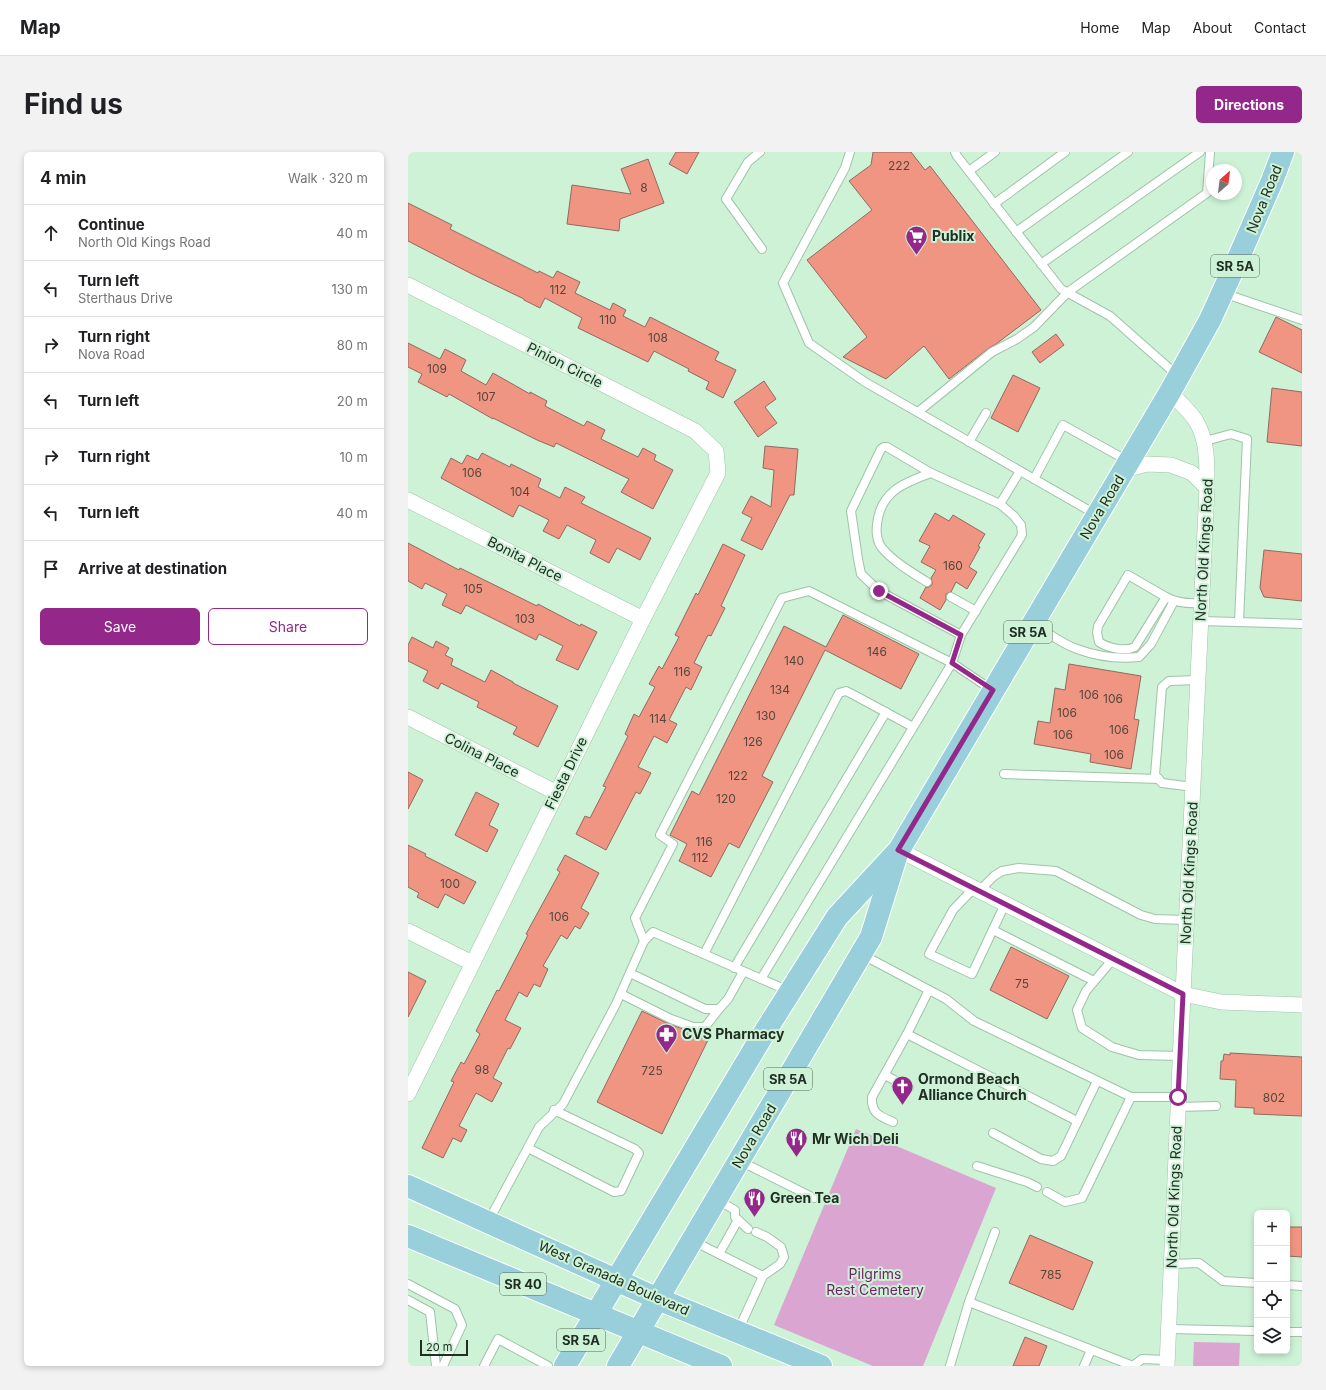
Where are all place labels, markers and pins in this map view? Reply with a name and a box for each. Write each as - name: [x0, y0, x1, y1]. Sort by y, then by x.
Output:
- supermarket icon: Publix: [904, 223, 930, 256]
- place label: Publix: [932, 227, 974, 244]
- pharmacy icon: CVS Pharmacy: [653, 1021, 679, 1054]
- place label: CVS Pharmacy: [682, 1025, 785, 1042]
- place label: Ormond Beach Alliance Church: [918, 1070, 1027, 1103]
- church icon: Ormond Beach Alliance Church: [889, 1074, 915, 1107]
- restaurant icon: Mr Wich Deli: [784, 1126, 810, 1159]
- place label: Mr Wich Deli: [812, 1130, 899, 1147]
- restaurant icon: Green Tea: [741, 1185, 767, 1218]
- place label: Green Tea: [770, 1189, 839, 1206]

